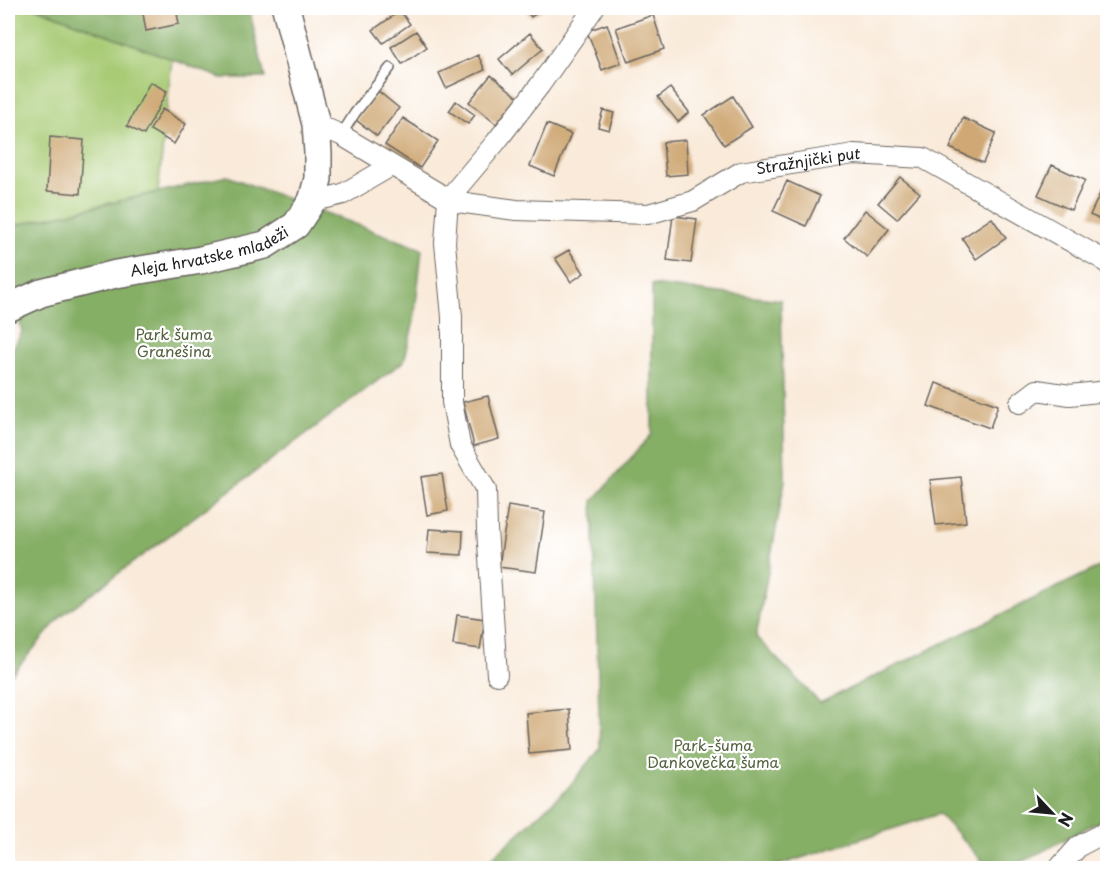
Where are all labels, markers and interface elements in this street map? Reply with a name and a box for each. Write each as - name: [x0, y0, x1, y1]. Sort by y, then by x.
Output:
- street label: Stražnjički put: [754, 141, 861, 179]
- street label: Aleja hrvatske mladeži: [128, 220, 292, 281]
- park label: Park šuma Granešina: [135, 322, 213, 362]
- park label: Park-šuma Dankovečka šuma: [647, 733, 779, 773]
- north arrow: [1022, 783, 1082, 843]
- text: N: [1053, 809, 1080, 831]

